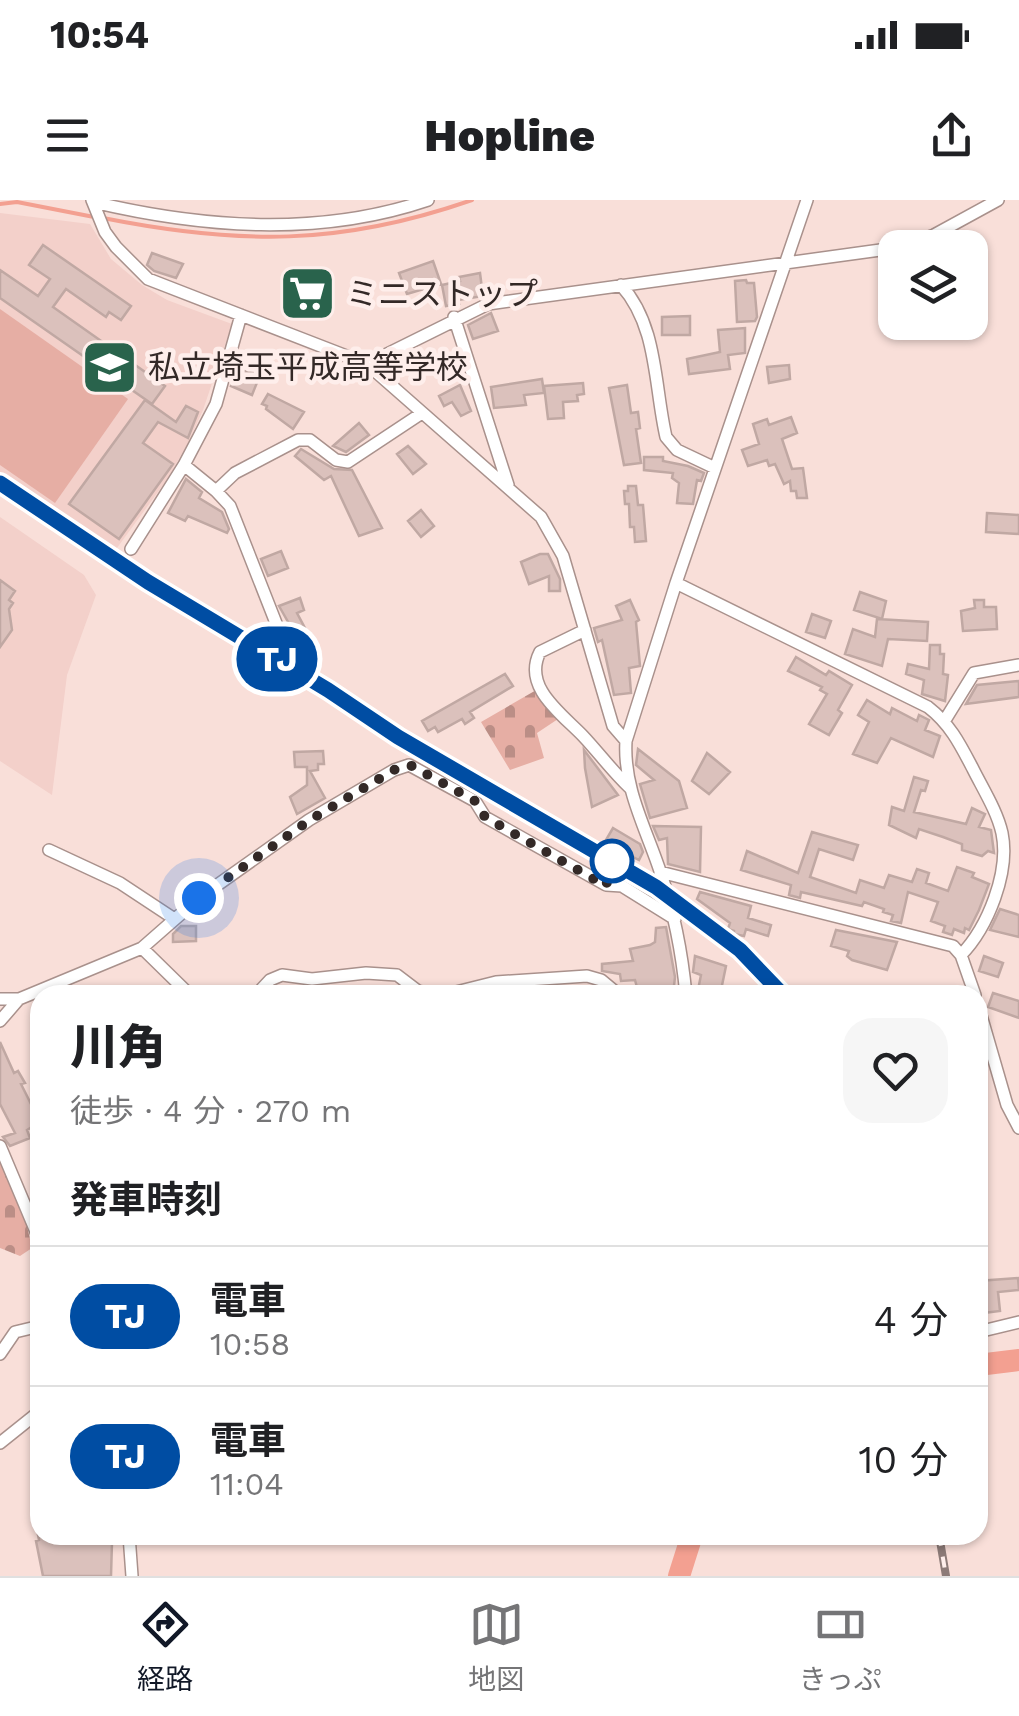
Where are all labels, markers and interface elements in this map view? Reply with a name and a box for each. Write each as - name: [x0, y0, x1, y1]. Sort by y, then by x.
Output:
- text: 10:54: [50, 13, 149, 57]
- icon: menu: [40, 108, 95, 163]
- icon: share: [924, 108, 979, 163]
- text: Hopline: [424, 109, 595, 162]
- map controls: [878, 230, 988, 340]
- button: layers: [878, 230, 988, 340]
- supermarket icon: ミニストップ: [277, 264, 337, 324]
- place label: ミニストップ: [346, 275, 538, 313]
- school or university icon: 私立埼玉平成高等学校: [79, 337, 139, 397]
- place label: 私立埼玉平成高等学校: [148, 348, 468, 386]
- line badge: TJ: [232, 626, 322, 692]
- text: TJ: [256, 638, 298, 680]
- unlabelled marker: [591, 840, 633, 882]
- your location: [174, 873, 224, 923]
- button: heart: [843, 1018, 948, 1123]
- text: 川角: [70, 1019, 166, 1076]
- text: 徒歩 · 4 分 · 270 m: [70, 1092, 351, 1130]
- text: 発車時刻: [70, 1178, 222, 1222]
- text: 電車: [210, 1279, 286, 1323]
- text: TJ: [104, 1295, 146, 1337]
- text: 4 分: [874, 1298, 948, 1342]
- text: 10:58: [210, 1325, 290, 1363]
- text: 電車: [210, 1419, 286, 1463]
- text: TJ: [104, 1435, 146, 1477]
- text: 10 分: [859, 1438, 948, 1482]
- text: 11:04: [210, 1465, 284, 1503]
- tab: 経路: [137, 1597, 193, 1697]
- tab: 地図: [468, 1597, 524, 1697]
- tab: きっぷ: [799, 1597, 882, 1697]

